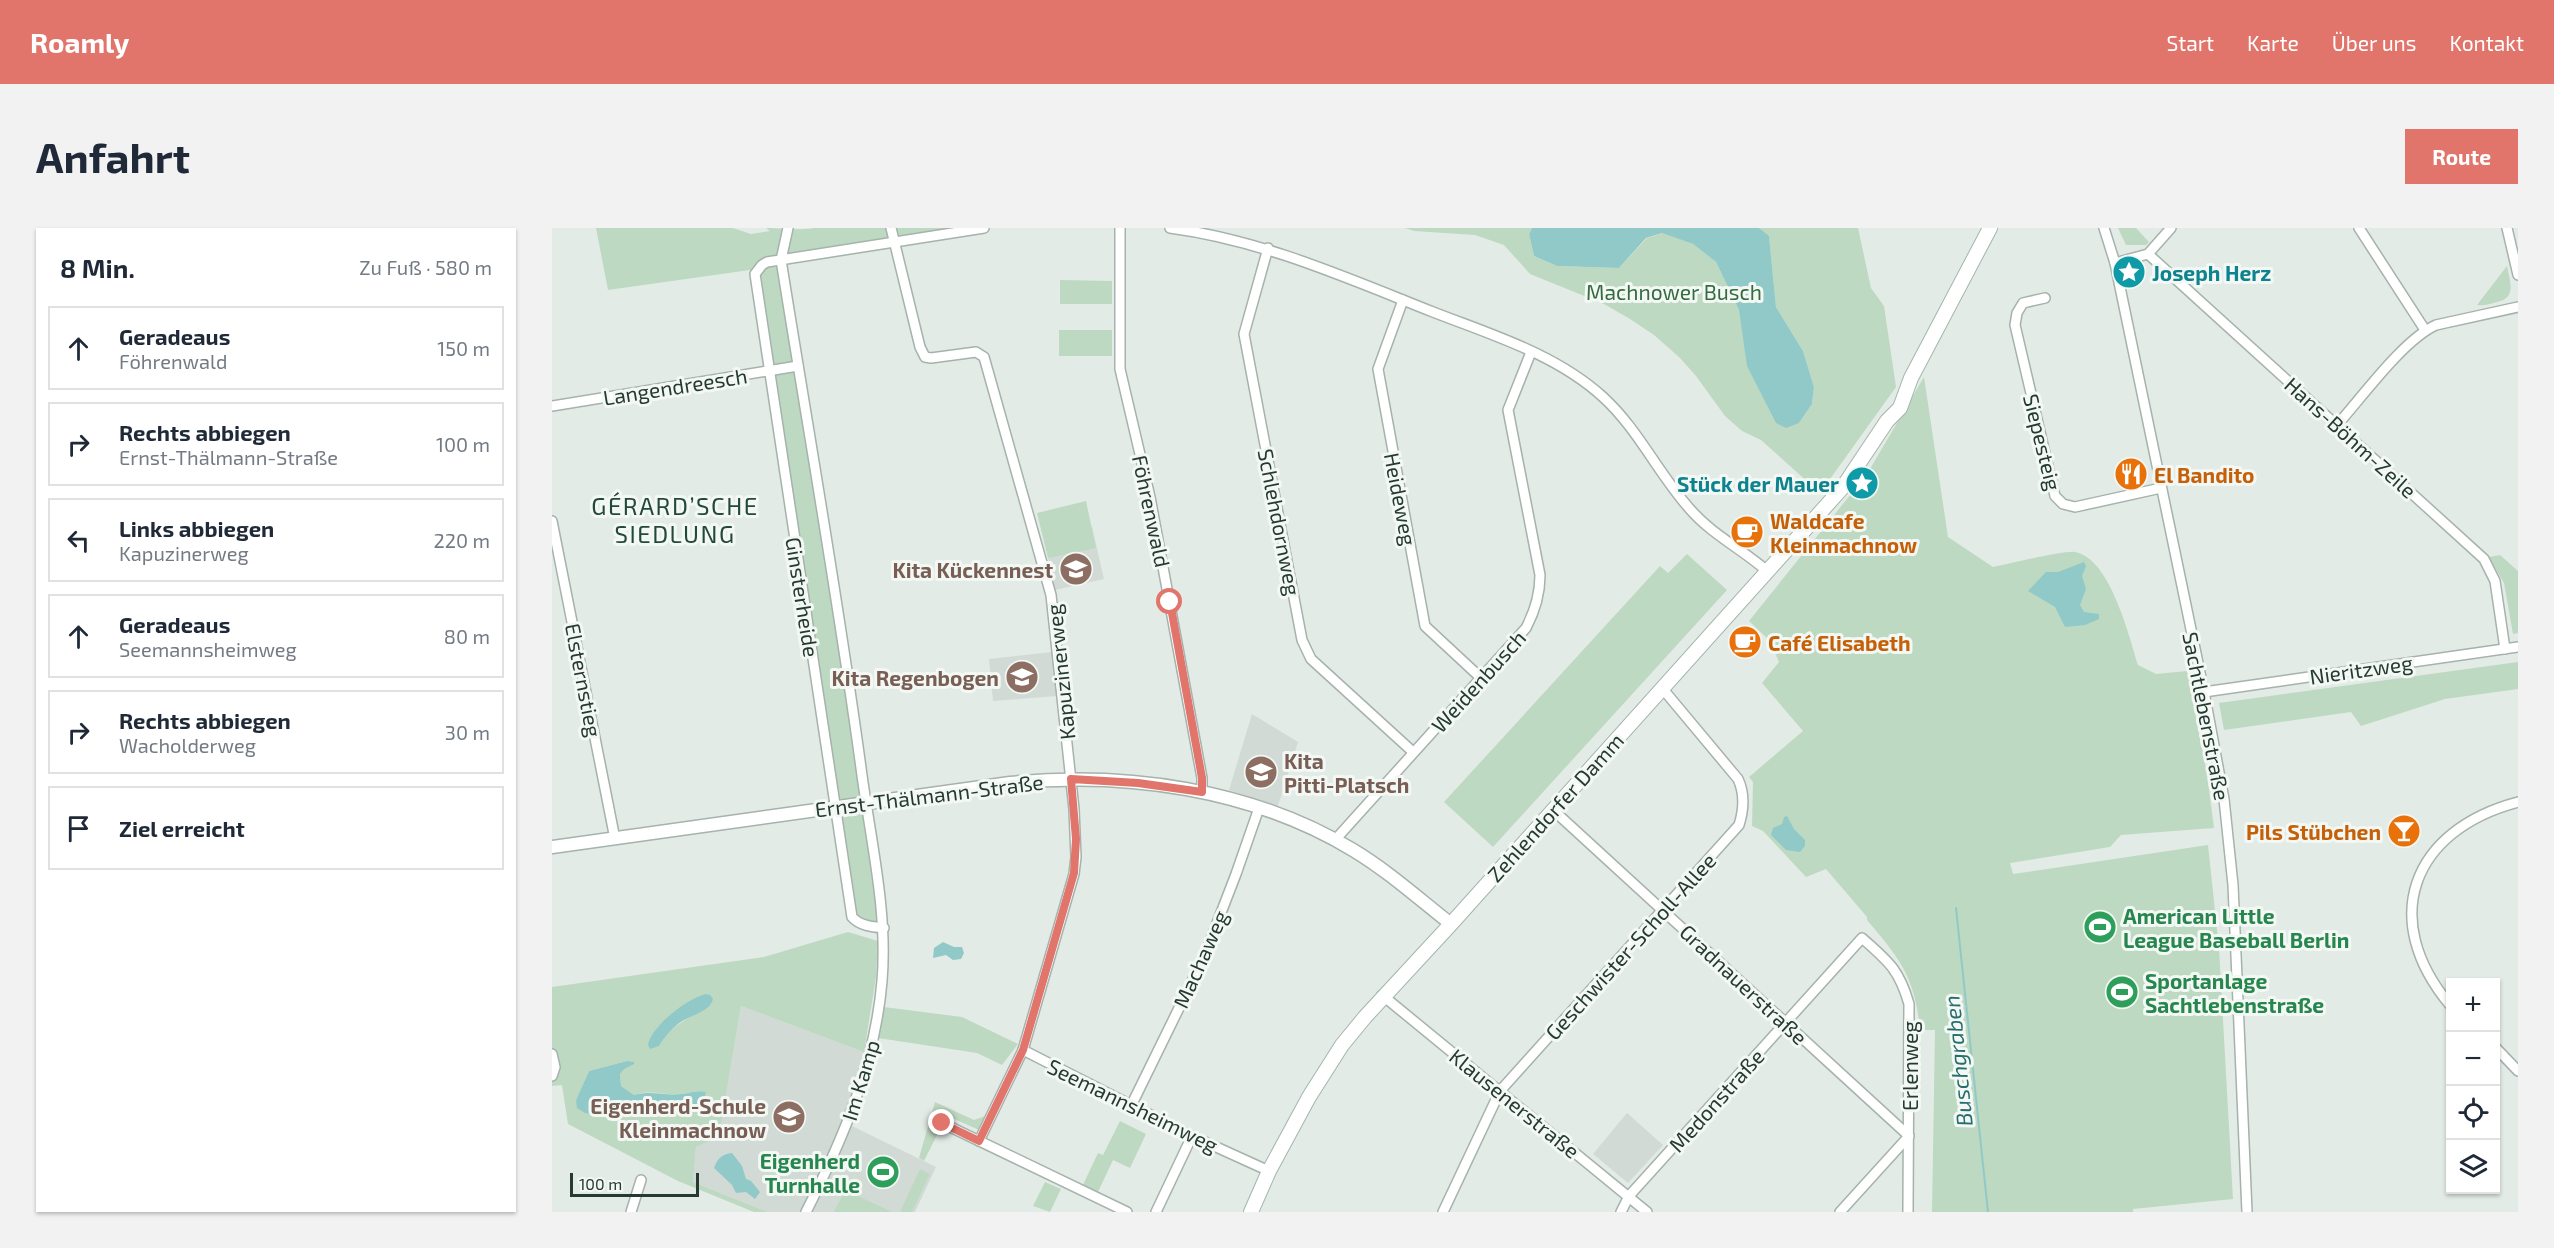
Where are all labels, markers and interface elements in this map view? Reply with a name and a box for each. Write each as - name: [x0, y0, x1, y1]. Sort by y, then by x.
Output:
- text: Roamly: [30, 25, 129, 59]
- text: Start: [2167, 30, 2214, 55]
- text: Karte: [2247, 30, 2299, 55]
- text: Über uns: [2332, 30, 2417, 55]
- text: Kontakt: [2450, 30, 2524, 55]
- button: Route: [2405, 129, 2518, 184]
- text: Anfahrt: [36, 131, 190, 181]
- text: 8 Min.: [60, 252, 135, 283]
- place icon: Joseph Herz: [2111, 254, 2147, 290]
- text: Zu Fuß · 580 m: [359, 255, 492, 279]
- place label: Joseph Herz: [2152, 260, 2271, 285]
- park label: Machnower Busch: [1586, 279, 1762, 304]
- text: Geradeaus: [119, 323, 230, 349]
- icon: ahead: [62, 332, 95, 365]
- text: 150 m: [437, 336, 490, 360]
- text: Föhrenwald: [119, 349, 227, 373]
- street label: Langendreesch: [601, 362, 749, 410]
- street label: Hans-Böhm-Zeile: [2280, 371, 2422, 503]
- street label: Siepesteig: [2019, 391, 2067, 493]
- text: Rechts abbiegen: [119, 419, 291, 445]
- icon: right: [62, 428, 95, 461]
- text: 100 m: [436, 432, 490, 456]
- text: Ernst-Thälmann-Straße: [119, 445, 338, 469]
- street label: Schlehdornweg: [1254, 447, 1307, 598]
- street label: Heideweg: [1380, 450, 1422, 548]
- street label: Föhrenwald: [1128, 453, 1176, 569]
- restaurant icon: El Bandito: [2113, 456, 2149, 492]
- place label: El Bandito: [2154, 462, 2254, 487]
- place icon: Stück der Mauer: [1844, 465, 1880, 501]
- place label: Stück der Mauer: [1677, 471, 1839, 496]
- district label: GÉRARD’SCHE SIEDLUNG: [591, 491, 759, 548]
- place label: Waldcafe Kleinmachnow: [1770, 508, 1917, 557]
- cafe icon: Waldcafe Kleinmachnow: [1729, 514, 1765, 550]
- text: Links abbiegen: [119, 515, 274, 541]
- icon: left: [62, 524, 95, 557]
- text: 220 m: [433, 528, 490, 552]
- street label: Ginsterheide: [781, 535, 825, 659]
- text: Kapuzinerweg: [119, 541, 249, 565]
- school or university icon: Kita Kückennest: [1058, 551, 1094, 587]
- place label: Kita Kückennest: [892, 557, 1053, 582]
- route start: [1156, 588, 1182, 614]
- street label: Kapuzinerweg: [1040, 603, 1080, 741]
- text: Geradeaus: [119, 611, 230, 637]
- icon: ahead: [62, 620, 95, 653]
- street label: Elsternstieg: [561, 621, 607, 739]
- text: 80 m: [444, 624, 490, 648]
- cafe icon: Café Elisabeth: [1727, 624, 1763, 660]
- street label: Weidenbusch: [1426, 625, 1530, 737]
- place label: Café Elisabeth: [1768, 630, 1911, 655]
- street label: Sachtlebenstraße: [2178, 630, 2236, 802]
- text: Seemannsheimweg: [119, 637, 297, 661]
- street label: Nieritzweg: [2308, 649, 2414, 689]
- school or university icon: Kita Regenbogen: [1004, 659, 1040, 695]
- place label: Kita Regenbogen: [831, 665, 999, 690]
- text: Rechts abbiegen: [119, 707, 291, 733]
- icon: right: [62, 716, 95, 749]
- text: 30 m: [445, 720, 490, 744]
- street label: Zehlendorfer Damm: [1482, 727, 1628, 887]
- text: Wacholderweg: [119, 733, 256, 757]
- place label: Kita Pitti-Platsch: [1284, 748, 1409, 797]
- school or university icon: Kita Pitti-Platsch: [1243, 754, 1279, 790]
- street label: Ernst-Thälmann-Straße: [813, 769, 1045, 821]
- icon: arrive: [62, 812, 95, 845]
- bar icon: Pils Stübchen: [2386, 813, 2422, 849]
- text: Ziel erreicht: [119, 815, 245, 841]
- place label: Pils Stübchen: [2246, 819, 2381, 844]
- street label: Geschwister-Scholl-Allee: [1540, 848, 1720, 1044]
- place label: American Little League Baseball Berlin: [2123, 903, 2349, 952]
- street label: Machaweg: [1167, 906, 1233, 1012]
- sports icon: American Little League Baseball Berlin: [2082, 909, 2118, 945]
- street label: Gradnauerstraße: [1675, 919, 1813, 1049]
- place label: Sportanlage Sachtlebenstraße: [2145, 968, 2324, 1017]
- sports icon: Sportanlage Sachtlebenstraße: [2104, 974, 2140, 1010]
- map controls: [2446, 978, 2500, 1194]
- button: +: [2446, 978, 2500, 1032]
- water label: Buschgraben: [1937, 994, 1977, 1128]
- street label: Erlenweg: [1897, 1021, 1922, 1111]
- button: −: [2446, 1032, 2500, 1086]
- street label: Im Kamp: [836, 1037, 884, 1123]
- street label: Klausenerstraße: [1445, 1043, 1585, 1163]
- street label: Medonstraße: [1663, 1043, 1769, 1157]
- street label: Seemannsheimweg: [1044, 1053, 1223, 1157]
- button: locate: [2446, 1086, 2500, 1140]
- place label: Eigenherd-Schule Kleinmachnow: [590, 1093, 766, 1142]
- school or university icon: Eigenherd-Schule Kleinmachnow: [771, 1099, 807, 1135]
- route end: [928, 1109, 954, 1135]
- button: layers: [2446, 1140, 2500, 1194]
- place label: Eigenherd Turnhalle: [760, 1148, 860, 1197]
- sports icon: Eigenherd Turnhalle: [865, 1154, 901, 1190]
- scale bar: [570, 1170, 699, 1198]
- text: 100 m: [579, 1174, 622, 1193]

